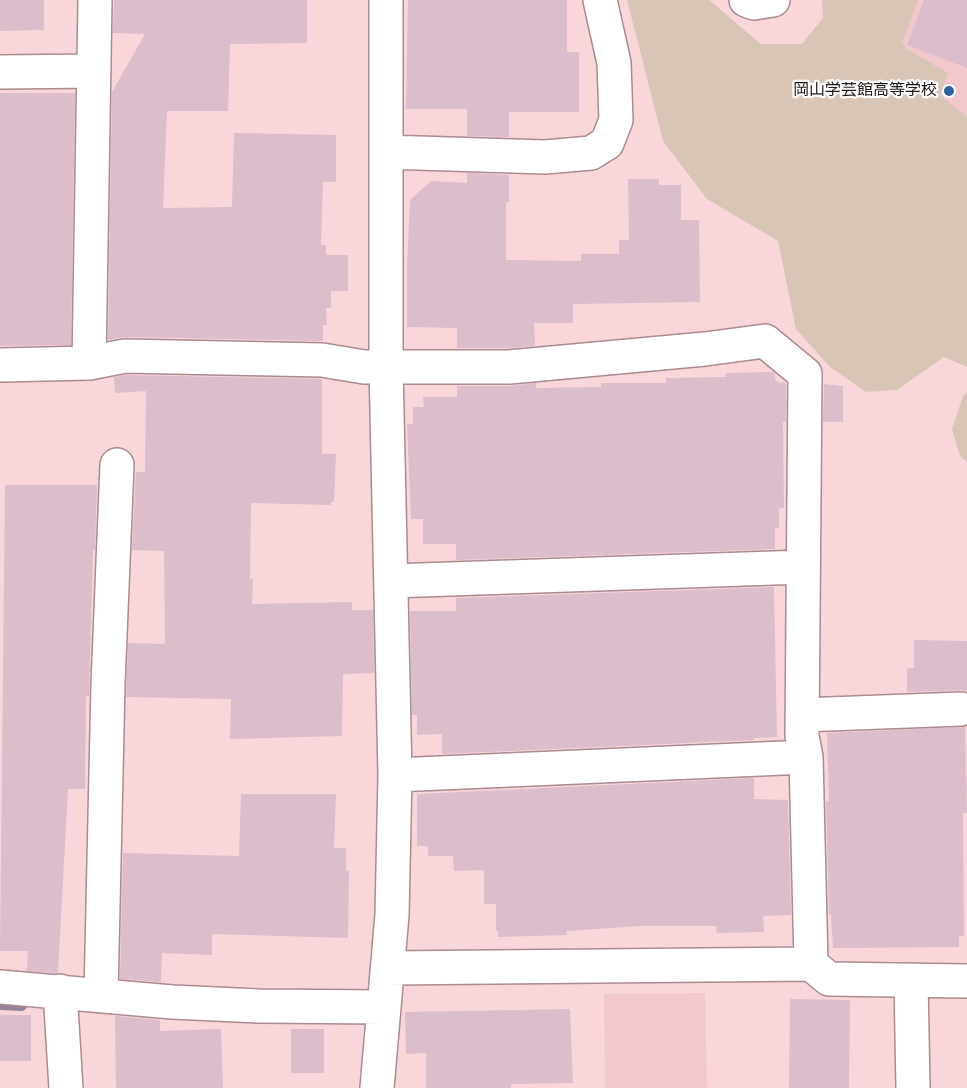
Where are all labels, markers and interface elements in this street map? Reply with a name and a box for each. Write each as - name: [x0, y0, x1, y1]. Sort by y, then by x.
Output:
- place label: 岡山学芸館高等学校: [793, 81, 937, 101]
- marker: 岡山学芸館高等学校: [942, 84, 956, 98]

